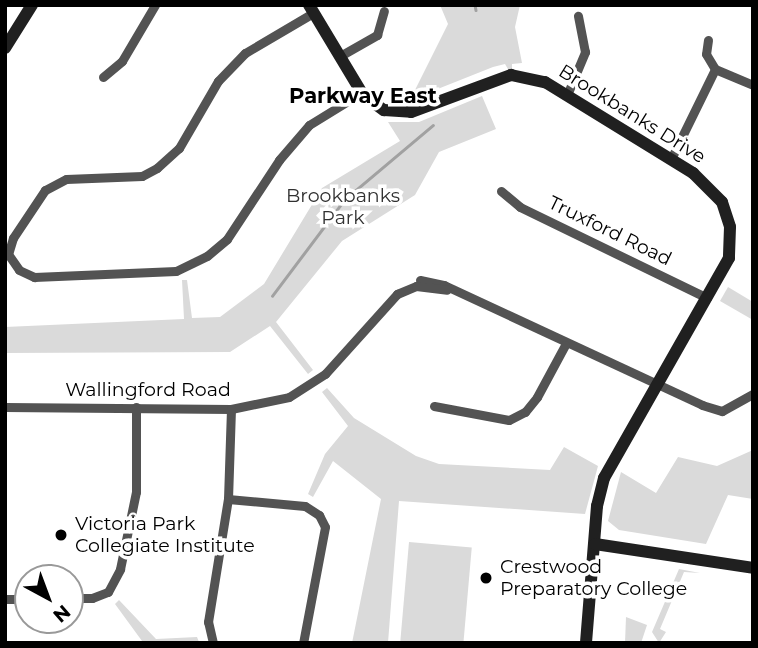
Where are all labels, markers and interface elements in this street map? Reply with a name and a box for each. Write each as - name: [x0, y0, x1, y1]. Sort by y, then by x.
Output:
- street label: Brookbanks Drive: [554, 60, 710, 168]
- district label: Parkway East: [289, 83, 437, 109]
- park label: Brookbanks Park: [286, 185, 400, 229]
- street label: Truxford Road: [545, 191, 675, 271]
- street label: Wallingford Road: [65, 379, 231, 401]
- place label: Victoria Park Collegiate Institute: [75, 513, 255, 557]
- marker: Victoria Park Collegiate Institute: [53, 527, 69, 543]
- place label: Crestwood Preparatory College: [500, 556, 687, 600]
- north arrow: [14, 564, 84, 634]
- marker: Crestwood Preparatory College: [478, 570, 494, 586]
- text: N: [48, 600, 75, 627]

